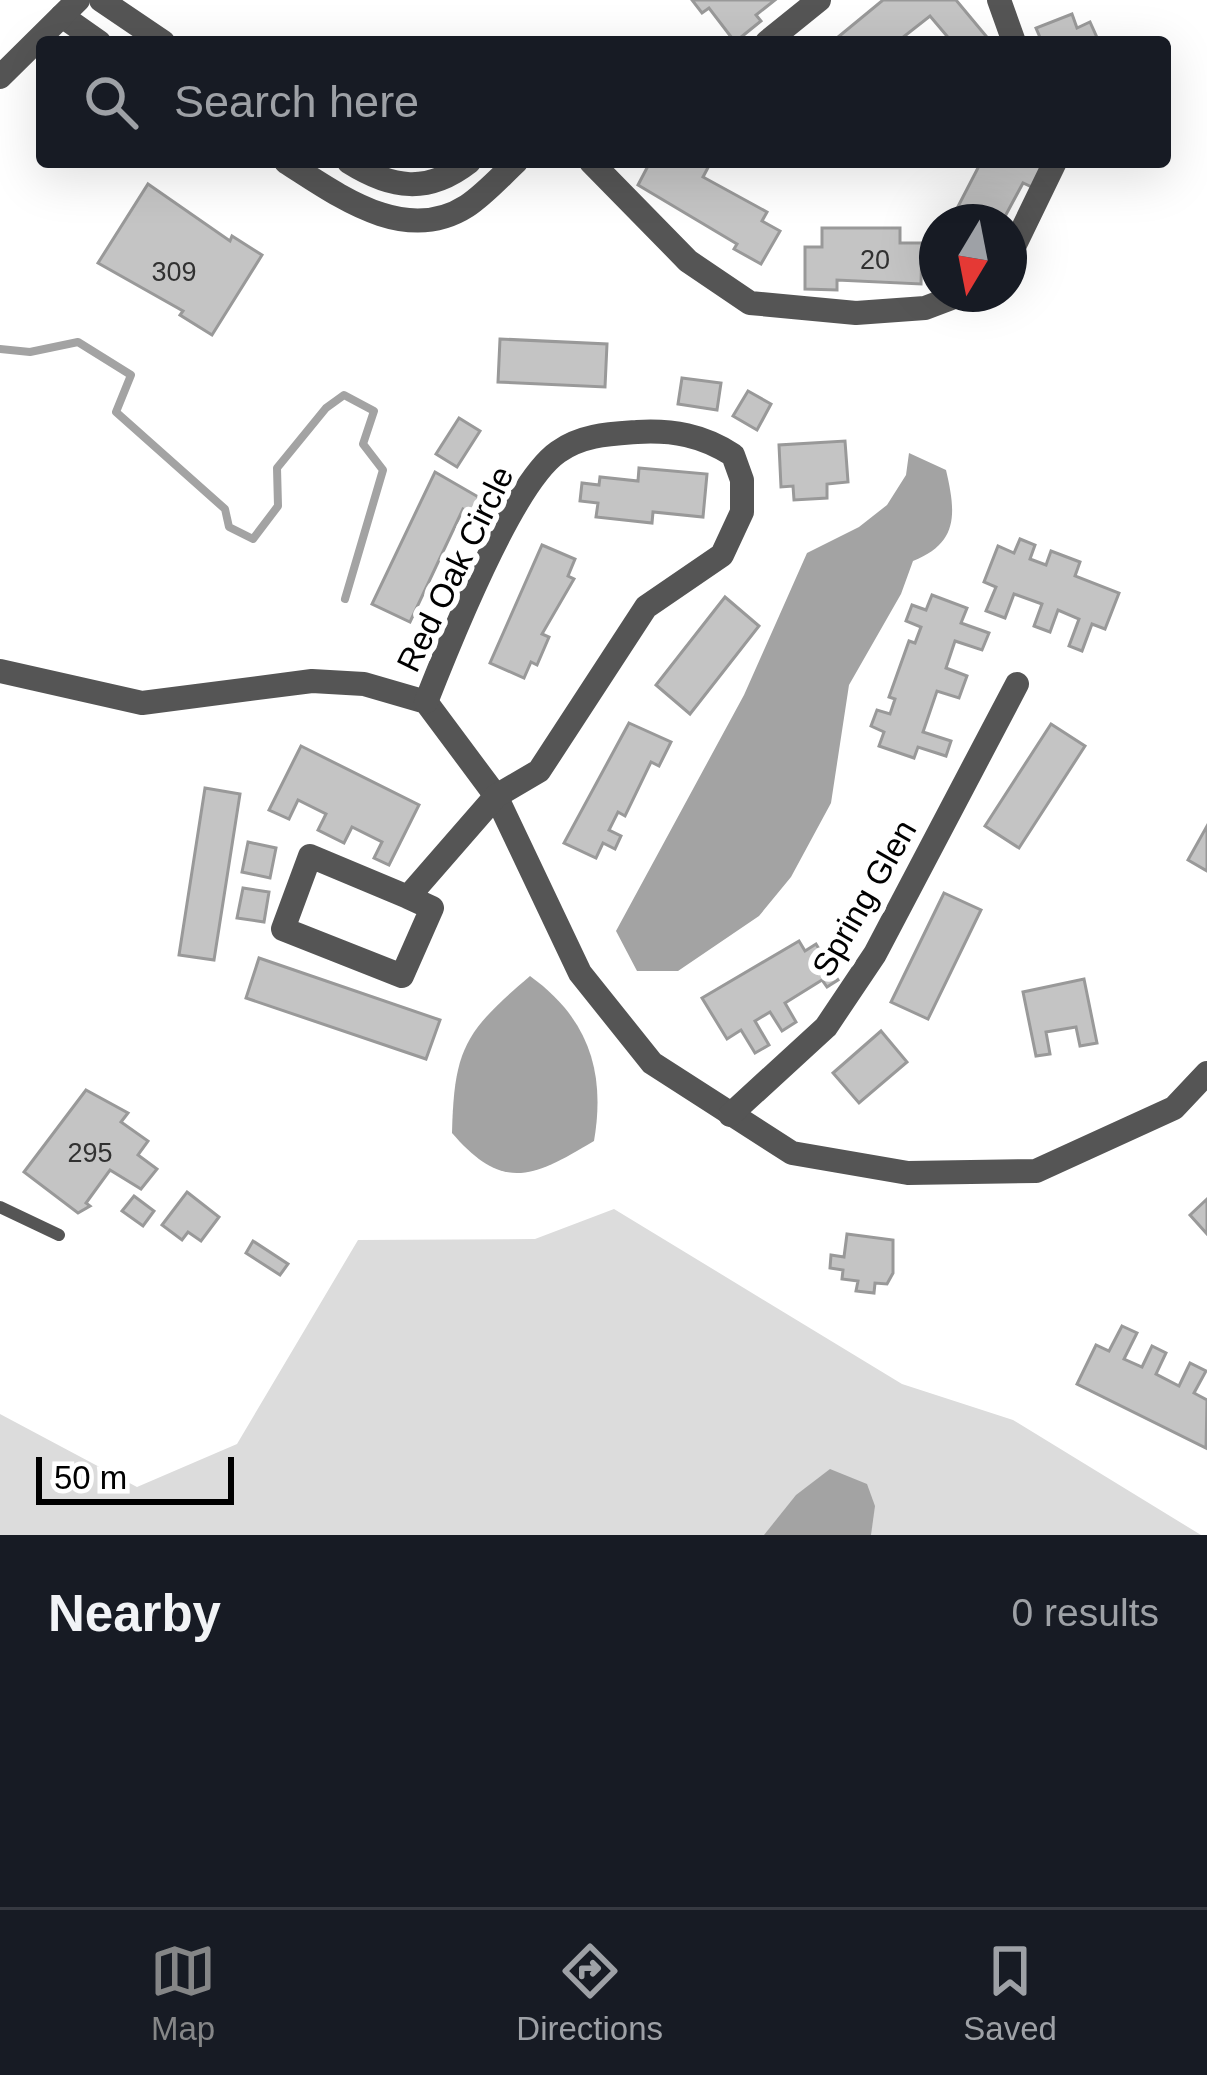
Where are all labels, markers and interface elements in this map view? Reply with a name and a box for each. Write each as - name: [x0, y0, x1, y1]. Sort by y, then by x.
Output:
- search box: [36, 36, 1171, 168]
- icon: search: [78, 69, 144, 135]
- text: Search here: [174, 76, 419, 127]
- north arrow: [919, 204, 1027, 312]
- house number: 20: [860, 245, 890, 275]
- house number: 309: [151, 257, 197, 287]
- street label: Red Oak Circle: [389, 460, 521, 678]
- street label: Spring Glen: [804, 813, 924, 983]
- house number: 295: [67, 1138, 113, 1168]
- scale bar: [36, 1451, 234, 1504]
- text: 50 m: [54, 1459, 127, 1496]
- text: Nearby: [48, 1585, 221, 1642]
- text: 0 results: [1012, 1591, 1159, 1634]
- tab: Map: [150, 1938, 216, 2048]
- tab: Directions: [516, 1938, 663, 2048]
- tab: Saved: [963, 1938, 1057, 2048]

